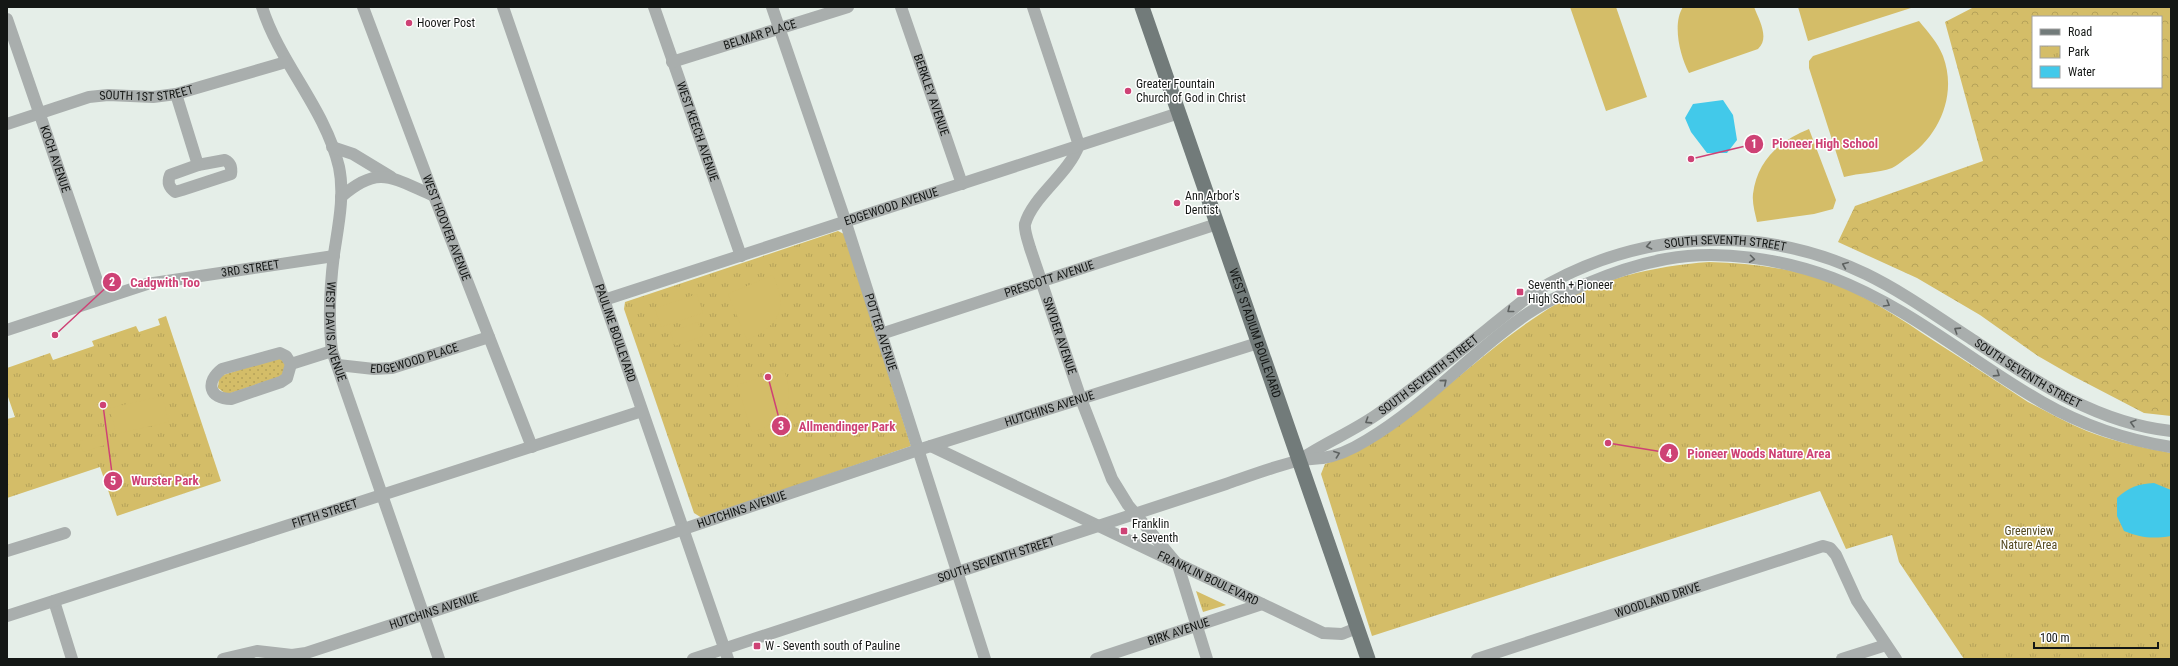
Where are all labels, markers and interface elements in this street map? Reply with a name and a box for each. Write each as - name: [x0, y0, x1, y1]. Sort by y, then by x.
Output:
- place label: Hoover Post: [417, 16, 476, 30]
- legend: [2032, 16, 2162, 88]
- street label: BELMAR PLACE: [722, 17, 798, 53]
- marker: Hoover Post: [404, 18, 414, 28]
- text: Road: [2068, 25, 2092, 39]
- text: Park: [2068, 45, 2090, 59]
- street label: BERKLEY AVENUE: [911, 52, 952, 138]
- text: Water: [2068, 65, 2096, 79]
- place label: Greater Fountain Church of God in Christ: [1136, 77, 1246, 105]
- street label: WEST KEECH AVENUE: [674, 80, 721, 183]
- street label: SOUTH 1ST STREET: [98, 82, 195, 104]
- marker: Greater Fountain Church of God in Christ: [1123, 86, 1133, 96]
- street label: KOCH AVENUE: [37, 124, 73, 194]
- callout: Pioneer High School: [1744, 131, 1886, 156]
- text: Pioneer High School: [1772, 136, 1878, 151]
- text: 1: [1751, 137, 1757, 151]
- street label: WEST HOOVER AVENUE: [420, 173, 473, 283]
- street label: EDGEWOOD AVENUE: [842, 185, 940, 228]
- place label: Ann Arbor's Dentist: [1185, 189, 1240, 217]
- marker: Ann Arbor's Dentist: [1172, 198, 1182, 208]
- street label: SOUTH SEVENTH STREET: [1663, 233, 1787, 254]
- one-way arrow: [1645, 241, 1652, 250]
- one-way arrow: [1749, 254, 1755, 263]
- street label: 3RD STREET: [220, 257, 281, 280]
- street label: PRESCOTT AVENUE: [1003, 258, 1096, 300]
- one-way arrow: [1842, 261, 1849, 269]
- street label: WEST STADIUM BOULEVARD: [1226, 266, 1284, 400]
- callout: Cadgwith Too: [102, 270, 208, 295]
- text: 2: [109, 275, 115, 289]
- text: Cadgwith Too: [130, 275, 200, 290]
- place label: Seventh + Pioneer High School: [1528, 278, 1614, 306]
- street label: WEST DAVIS AVENUE: [323, 281, 349, 383]
- street label: PAULINE BOULEVARD: [592, 282, 639, 384]
- marker: Seventh + Pioneer High School: [1515, 287, 1525, 297]
- street label: POTTER AVENUE: [862, 292, 900, 373]
- street label: SNYDER AVENUE: [1040, 295, 1079, 376]
- one-way arrow: [1883, 300, 1890, 307]
- one-way arrow: [1507, 306, 1514, 313]
- one-way arrow: [1954, 327, 1961, 335]
- street label: SOUTH SEVENTH STREET: [1376, 332, 1481, 418]
- street label: SOUTH SEVENTH STREET: [1972, 336, 2084, 411]
- street label: EDGEWOOD PLACE: [369, 340, 460, 376]
- one-way arrow: [1993, 369, 2000, 377]
- one-way arrow: [1439, 379, 1447, 386]
- street label: HUTCHINS AVENUE: [1003, 388, 1096, 429]
- callout: Allmendinger Park: [771, 414, 904, 439]
- one-way arrow: [1365, 416, 1372, 423]
- text: 3: [778, 419, 784, 433]
- text: Allmendinger Park: [799, 419, 896, 434]
- one-way arrow: [2130, 419, 2137, 428]
- callout: Pioneer Woods Nature Area: [1659, 441, 1838, 466]
- text: Pioneer Woods Nature Area: [1687, 446, 1831, 461]
- text: 4: [1666, 447, 1672, 461]
- one-way arrow: [1333, 450, 1340, 458]
- callout: Wurster Park: [103, 468, 207, 493]
- text: Wurster Park: [131, 473, 200, 488]
- text: 5: [110, 474, 116, 488]
- street label: HUTCHINS AVENUE: [695, 488, 788, 531]
- street label: FIFTH STREET: [290, 496, 360, 531]
- place label: Franklin + Seventh: [1132, 517, 1179, 545]
- park label: Greenview Nature Area: [2001, 524, 2057, 552]
- marker: Franklin + Seventh: [1119, 526, 1129, 536]
- street label: SOUTH SEVENTH STREET: [936, 534, 1056, 585]
- street label: FRANKLIN BOULEVARD: [1155, 548, 1261, 608]
- street label: WOODLAND DRIVE: [1613, 580, 1702, 621]
- street label: HUTCHINS AVENUE: [388, 590, 481, 632]
- street label: BIRK AVENUE: [1146, 615, 1211, 648]
- scale bar: [2034, 624, 2158, 650]
- text: 100 m: [2040, 631, 2070, 645]
- place label: W - Seventh south of Pauline: [765, 639, 900, 653]
- marker: W - Seventh south of Pauline: [752, 641, 762, 651]

